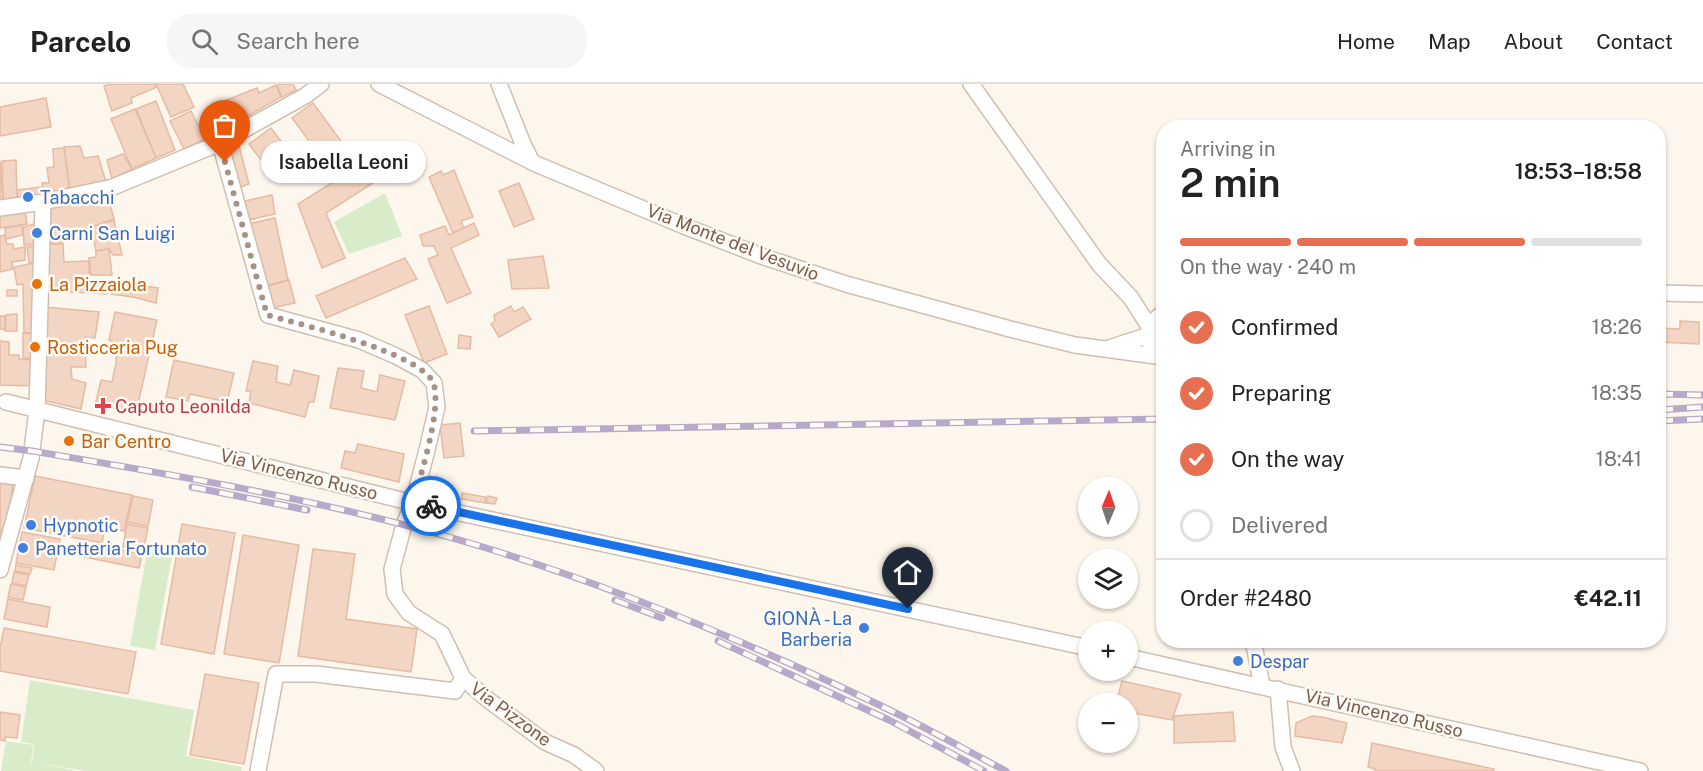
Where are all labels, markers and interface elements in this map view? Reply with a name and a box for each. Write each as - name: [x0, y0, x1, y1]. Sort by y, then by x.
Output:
- search box: [167, 14, 587, 68]
- text: Parcelo: [30, 25, 131, 58]
- icon: search: [188, 25, 221, 58]
- text: Search here: [236, 28, 360, 54]
- text: Home: [1337, 29, 1395, 54]
- text: Map: [1428, 29, 1471, 54]
- text: About: [1504, 29, 1563, 54]
- text: Contact: [1596, 29, 1673, 54]
- pin: [199, 100, 250, 162]
- icon: bag: [208, 109, 241, 142]
- text: Arriving in: [1180, 137, 1275, 161]
- callout: Isabella Leoni: [261, 141, 426, 183]
- text: Isabella Leoni: [278, 150, 409, 174]
- text: 18:53–18:58: [1515, 158, 1642, 184]
- text: 2 min: [1180, 160, 1281, 206]
- place label: Tabacchi: [40, 187, 114, 208]
- marker: Tabacchi: [21, 190, 35, 204]
- street label: Via Monte del Vesuvio: [644, 199, 822, 285]
- place label: Carni San Luigi: [49, 223, 175, 244]
- marker: Carni San Luigi: [30, 226, 44, 240]
- text: On the way · 240 m: [1180, 255, 1356, 279]
- place label: La Pizzaiola: [49, 274, 147, 295]
- marker: La Pizzaiola: [30, 277, 44, 291]
- icon: check: [1180, 311, 1213, 344]
- text: Confirmed: [1231, 314, 1338, 340]
- text: 18:26: [1592, 315, 1642, 339]
- place label: Rosticceria Pug: [47, 337, 178, 358]
- marker: Rosticceria Pug: [28, 340, 42, 354]
- icon: check: [1180, 377, 1213, 410]
- text: Preparing: [1231, 380, 1332, 406]
- text: 18:35: [1591, 381, 1642, 405]
- place label: Caputo Leonilda: [115, 396, 251, 417]
- marker: Caputo Leonilda: [96, 399, 110, 413]
- place label: Bar Centro: [81, 431, 171, 452]
- marker: Bar Centro: [62, 434, 76, 448]
- icon: check: [1180, 443, 1213, 476]
- street label: Via Vincenzo Russo: [218, 444, 380, 504]
- text: On the way: [1231, 446, 1344, 472]
- text: 18:41: [1596, 447, 1642, 471]
- courier: [401, 476, 461, 536]
- north arrow: [1078, 477, 1138, 537]
- map controls: [1078, 477, 1138, 753]
- icon: bike: [415, 490, 448, 523]
- text: Delivered: [1231, 512, 1328, 538]
- place label: Hypnotic: [43, 515, 119, 536]
- marker: Hypnotic: [24, 518, 38, 532]
- place label: Panetteria Fortunato: [35, 538, 207, 559]
- marker: Panetteria Fortunato: [16, 541, 30, 555]
- pin: [882, 547, 933, 609]
- button: layers: [1078, 549, 1138, 609]
- icon: home: [891, 556, 924, 589]
- text: Order #2480: [1180, 585, 1312, 611]
- text: €42.11: [1575, 585, 1642, 611]
- place label: GIONÀ - La Barberia: [764, 607, 852, 650]
- marker: GIONÀ - La Barberia: [857, 621, 871, 635]
- button: +: [1078, 621, 1138, 681]
- place label: Despar: [1250, 651, 1309, 672]
- marker: Despar: [1231, 654, 1245, 668]
- street label: Via Pizzone: [466, 678, 556, 750]
- street label: Via Vincenzo Russo: [1303, 685, 1465, 741]
- button: −: [1078, 693, 1138, 753]

